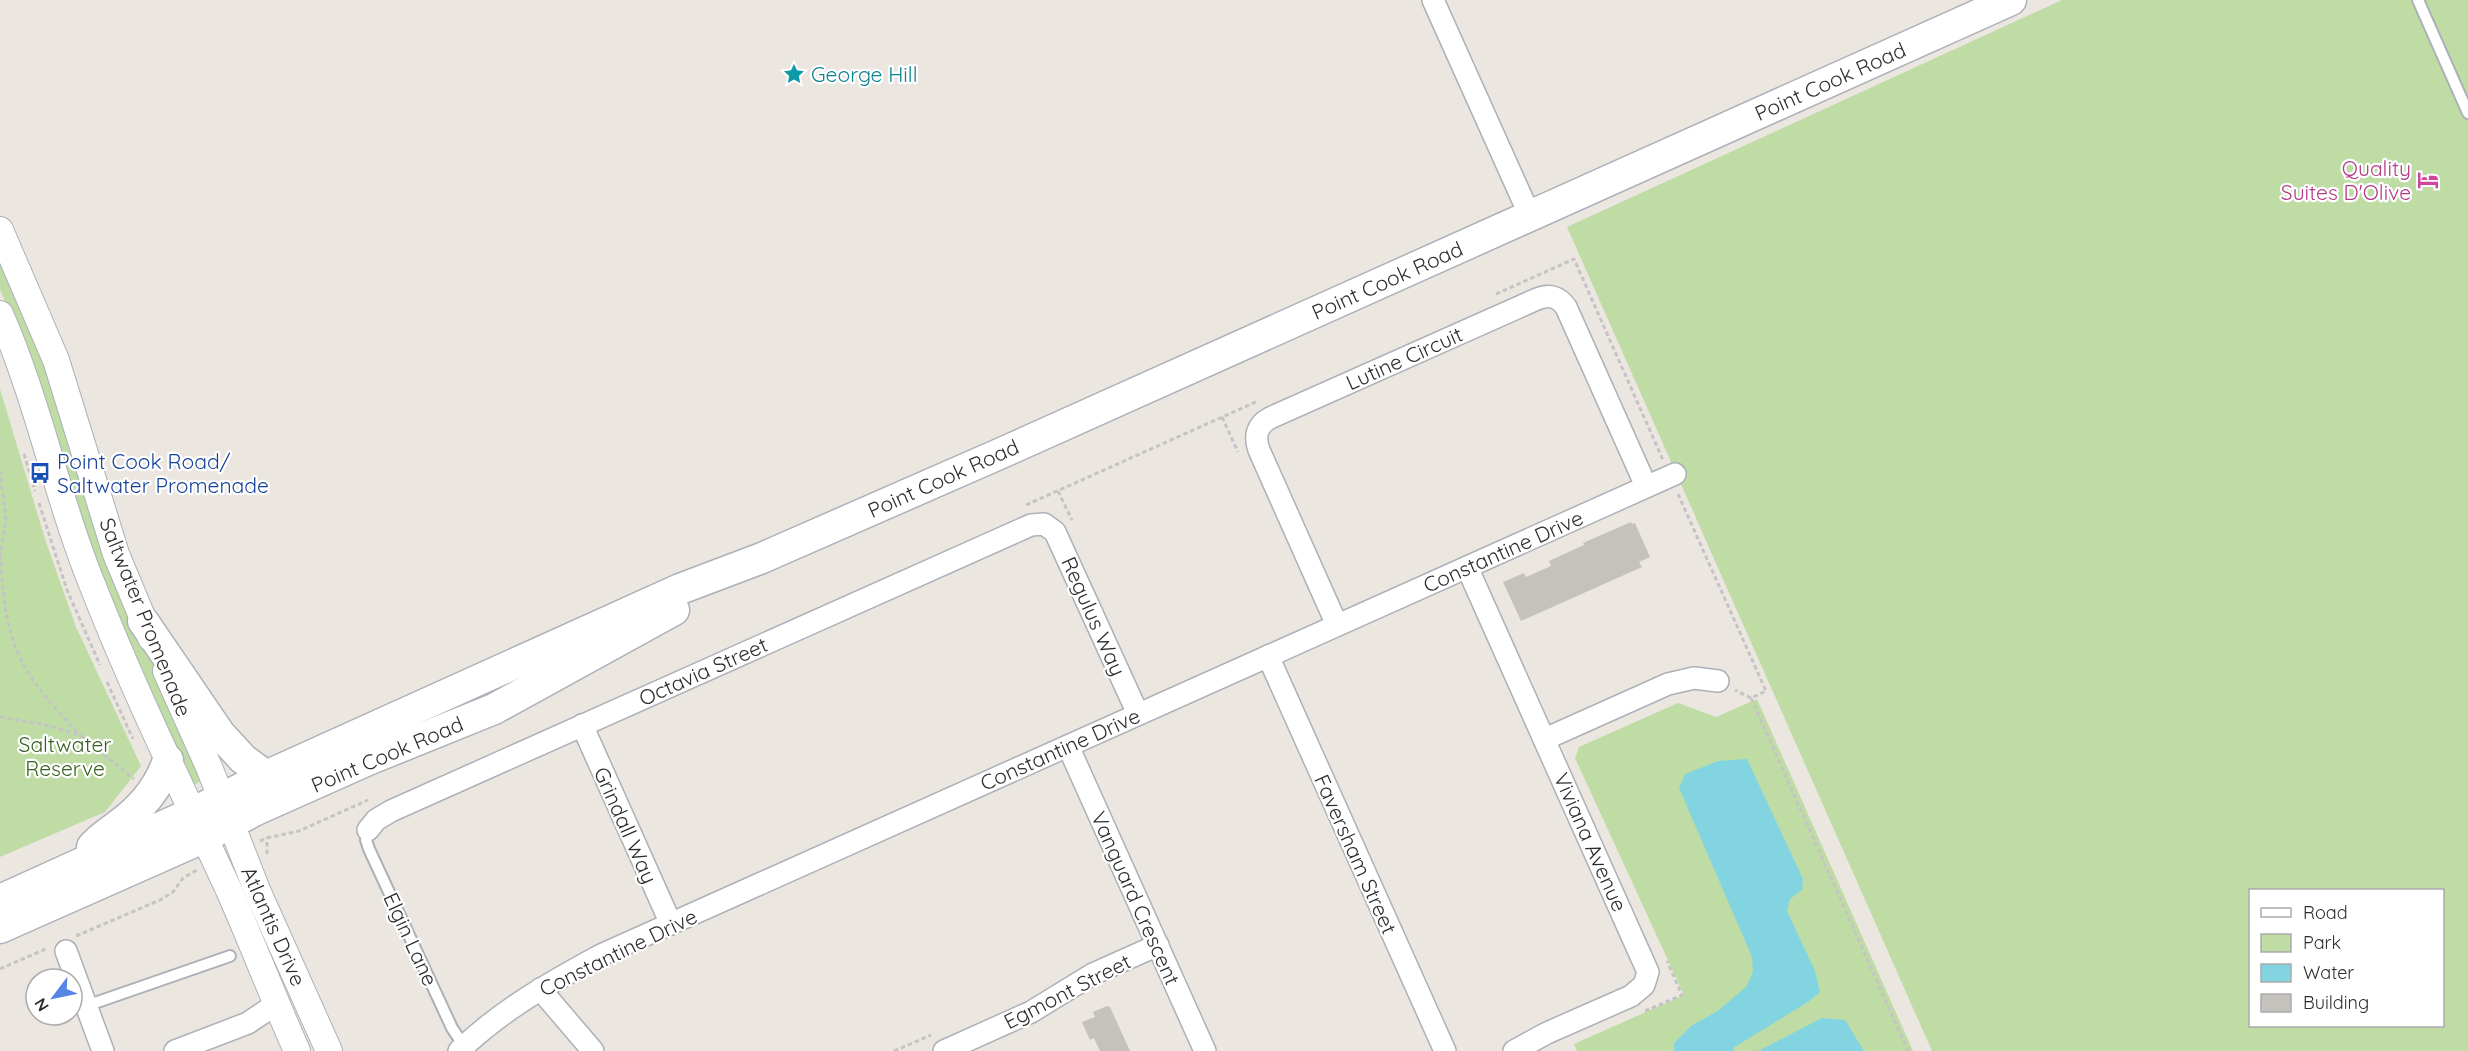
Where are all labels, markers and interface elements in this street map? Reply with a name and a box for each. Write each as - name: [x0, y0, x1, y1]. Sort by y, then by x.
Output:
- street label: Point Cook Road: [1750, 36, 1910, 126]
- place label: George Hill: [811, 61, 917, 87]
- place icon: George Hill: [782, 62, 806, 86]
- place label: Quality Suites D'Olive: [2281, 155, 2411, 205]
- hotel icon: Quality Suites D'Olive: [2416, 168, 2440, 192]
- street label: Point Cook Road: [1307, 235, 1467, 325]
- street label: Lutine Circuit: [1342, 321, 1466, 395]
- street label: Point Cook Road: [863, 433, 1023, 523]
- place label: Point Cook Road/ Saltwater Promenade: [57, 448, 269, 498]
- bus stop icon: Point Cook Road/ Saltwater Promenade: [28, 461, 52, 485]
- street label: Constantine Drive: [1419, 504, 1587, 598]
- street label: Saltwater Promenade: [94, 514, 198, 720]
- street label: Regulus Way: [1056, 552, 1132, 680]
- street label: Octavia Street: [635, 631, 771, 711]
- street label: Constantine Drive: [976, 702, 1144, 796]
- street label: Point Cook Road: [307, 710, 467, 798]
- park label: Saltwater Reserve: [19, 731, 111, 781]
- street label: Grindall Way: [589, 763, 663, 887]
- street label: Viviana Avenue: [1549, 769, 1633, 915]
- street label: Faversham Street: [1309, 770, 1403, 938]
- street label: Vanguard Crescent: [1086, 807, 1186, 989]
- street label: Atlantis Drive: [236, 862, 312, 990]
- street label: Elgin Lane: [378, 888, 444, 990]
- legend: [2249, 889, 2444, 1027]
- text: Road: [2303, 901, 2348, 924]
- street label: Constantine Drive: [535, 903, 701, 1001]
- text: Park: [2303, 931, 2341, 954]
- street label: Egmont Street: [999, 948, 1135, 1034]
- text: Water: [2303, 961, 2354, 984]
- north arrow: [24, 967, 84, 1027]
- text: Building: [2303, 991, 2369, 1014]
- text: N: [30, 995, 53, 1015]

